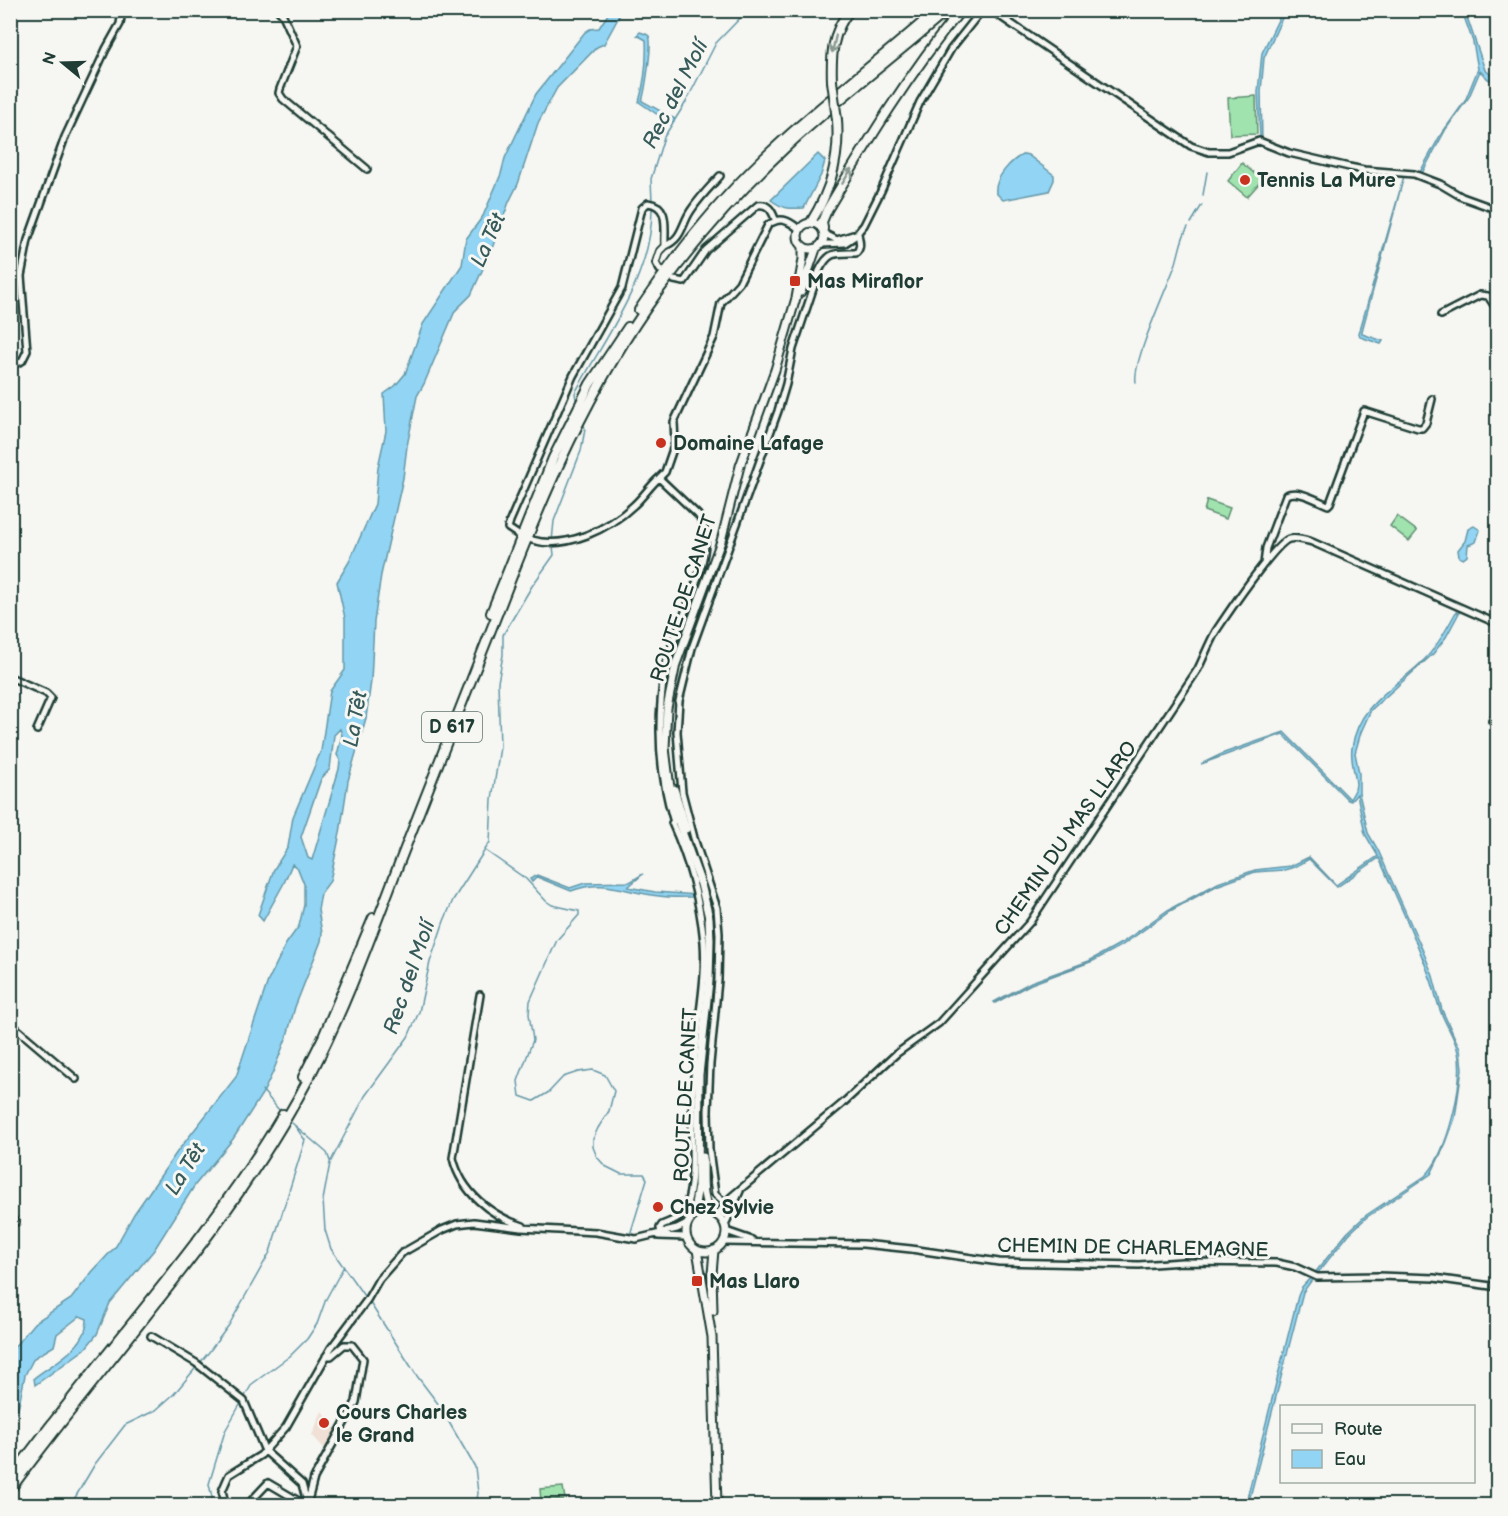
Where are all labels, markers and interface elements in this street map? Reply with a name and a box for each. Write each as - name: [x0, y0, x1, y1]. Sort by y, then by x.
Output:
- north arrow: [33, 33, 93, 93]
- water label: Rec del Molí: [637, 33, 715, 153]
- one-way arrow: [828, 34, 839, 53]
- text: N: [39, 50, 61, 67]
- one-way arrow: [841, 168, 853, 185]
- place label: Tennis La Mure: [1257, 169, 1396, 193]
- marker: Tennis La Mure: [1238, 173, 1252, 187]
- water label: La Têt: [466, 209, 512, 271]
- place label: Mas Miraflor: [807, 270, 924, 294]
- marker: Mas Miraflor: [788, 274, 802, 288]
- place label: Domaine Lafage: [673, 432, 824, 456]
- marker: Domaine Lafage: [654, 436, 668, 450]
- street label: ROUTE DE CANET: [646, 512, 722, 685]
- water label: La Têt: [338, 689, 373, 749]
- road number: D 617: [422, 712, 482, 742]
- street label: CHEMIN DU MAS LLARO: [989, 737, 1142, 941]
- water label: Rec del Molí: [378, 914, 442, 1037]
- street label: ROUTE DE CANET: [669, 1007, 703, 1183]
- water label: La Têt: [160, 1138, 211, 1200]
- place label: Chez Sylvie: [670, 1196, 774, 1220]
- marker: Chez Sylvie: [651, 1200, 665, 1214]
- street label: CHEMIN DE CHARLEMAGNE: [997, 1234, 1269, 1262]
- place label: Mas Llaro: [709, 1270, 800, 1294]
- marker: Mas Llaro: [690, 1274, 704, 1288]
- place label: Cours Charles le Grand: [336, 1401, 467, 1448]
- legend: [1280, 1405, 1475, 1483]
- marker: Cours Charles le Grand: [317, 1416, 331, 1430]
- text: Route: [1334, 1419, 1383, 1440]
- text: Eau: [1334, 1449, 1366, 1470]

